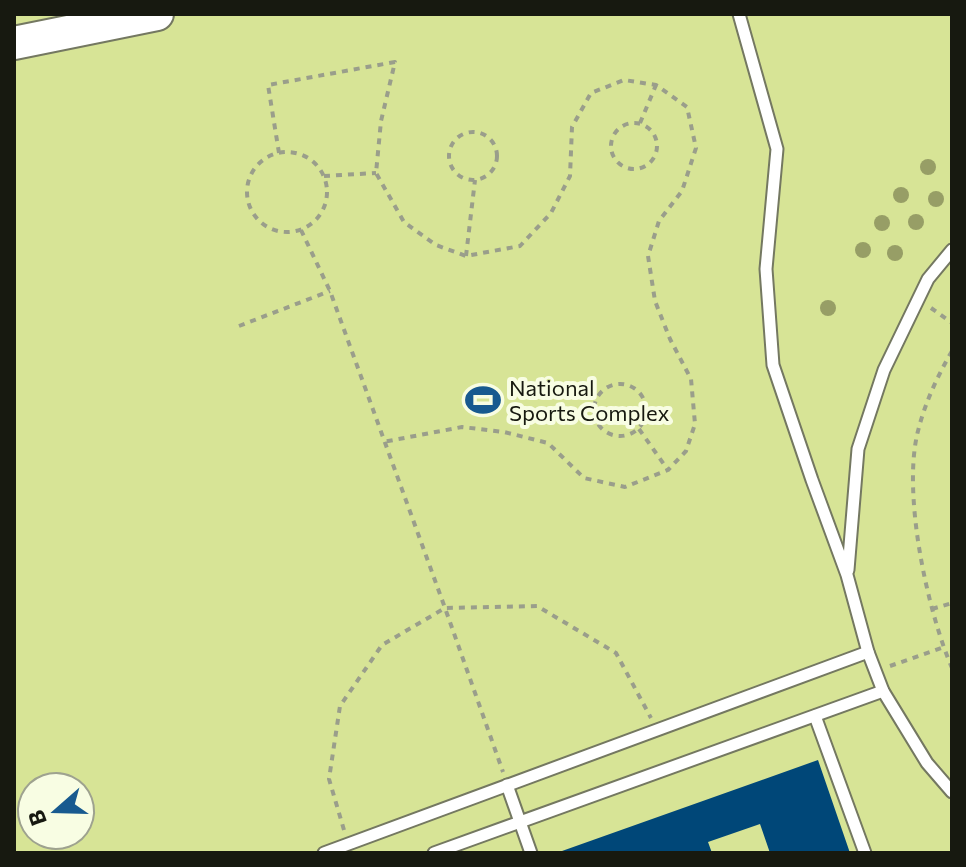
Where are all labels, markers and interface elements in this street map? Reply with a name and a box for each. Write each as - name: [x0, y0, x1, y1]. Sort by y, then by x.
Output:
- place label: National Sports Complex: [509, 374, 670, 426]
- sports icon: National Sports Complex: [464, 381, 502, 419]
- north arrow: [16, 771, 96, 851]
- text: B: [22, 807, 52, 829]

